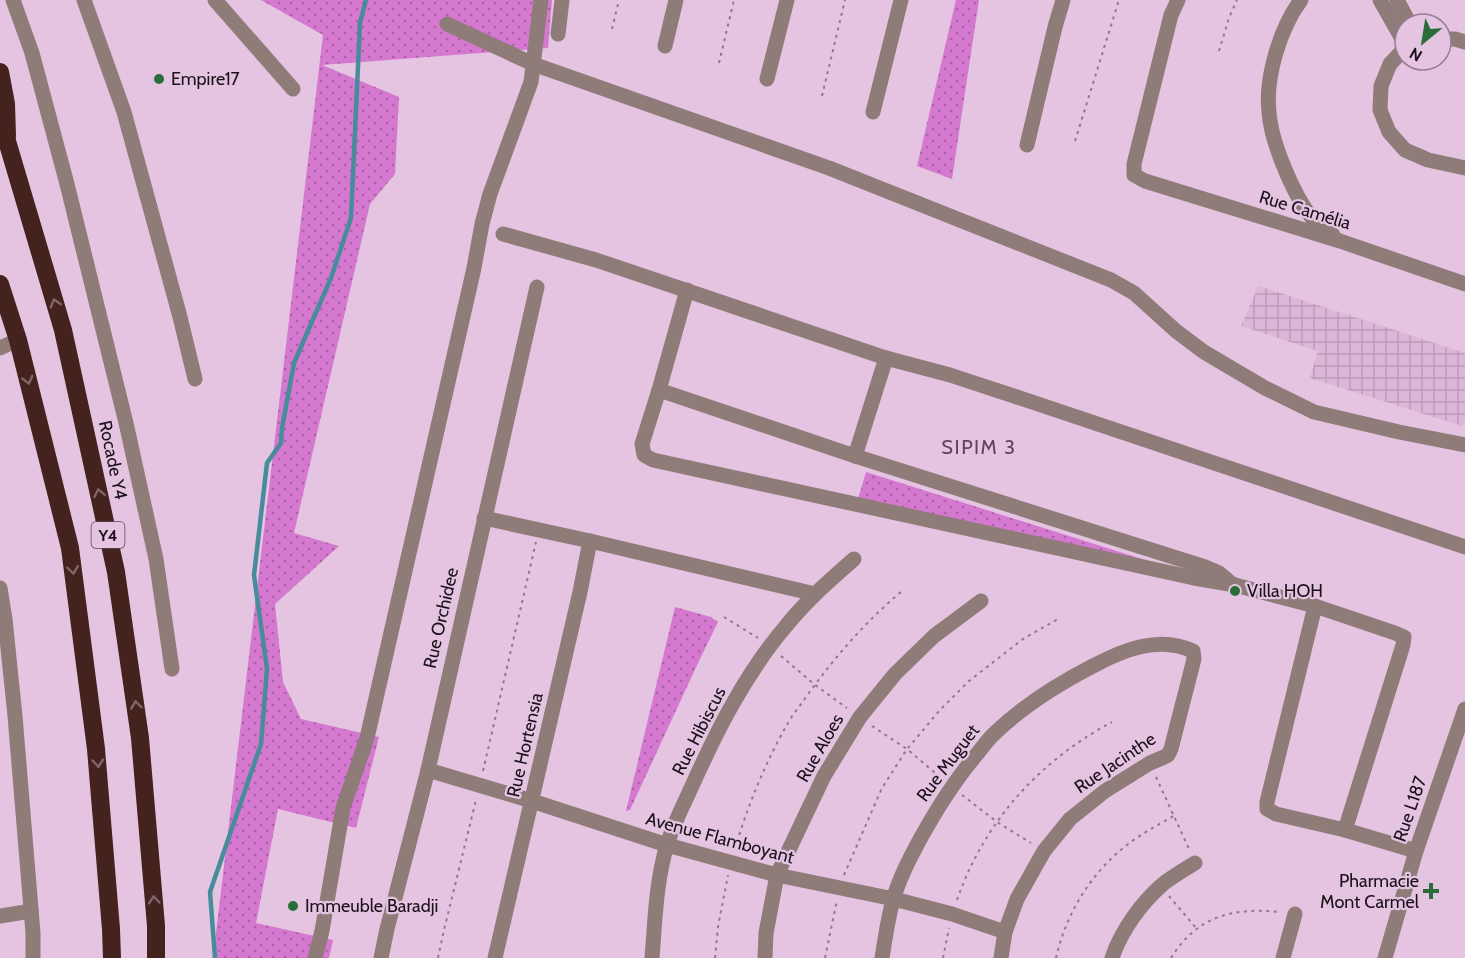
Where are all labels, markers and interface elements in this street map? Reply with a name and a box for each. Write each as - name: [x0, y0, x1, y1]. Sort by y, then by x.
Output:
- north arrow: [1393, 12, 1453, 72]
- text: N: [1406, 44, 1425, 66]
- place label: Empire17: [171, 68, 240, 90]
- marker: Empire17: [152, 72, 166, 86]
- street label: Rue Camélia: [1256, 186, 1354, 234]
- one-way arrow: [50, 298, 62, 309]
- one-way arrow: [20, 375, 33, 385]
- street label: Rocade Y4: [94, 418, 132, 502]
- district label: SIPIM 3: [941, 435, 1017, 459]
- one-way arrow: [93, 488, 106, 498]
- road number: Y4: [92, 522, 124, 548]
- one-way arrow: [66, 565, 78, 574]
- street label: Rue Orchidee: [419, 565, 463, 671]
- place label: Villa HOH: [1247, 580, 1323, 602]
- marker: Villa HOH: [1228, 584, 1242, 598]
- street label: Rue Hibiscus: [667, 683, 731, 779]
- street label: Rue Hortensia: [502, 690, 548, 799]
- one-way arrow: [130, 701, 142, 710]
- street label: Rue Aloes: [792, 710, 848, 786]
- street label: Rue Muguet: [912, 720, 984, 806]
- street label: Rue Jacinthe: [1070, 728, 1160, 798]
- one-way arrow: [91, 759, 104, 768]
- street label: Rue L187: [1389, 773, 1431, 845]
- street label: Avenue Flamboyant: [643, 808, 797, 868]
- place label: Pharmacie Mont Carmel: [1320, 870, 1420, 913]
- marker: Pharmacie Mont Carmel: [1424, 884, 1438, 898]
- one-way arrow: [147, 895, 160, 904]
- place label: Immeuble Baradji: [305, 895, 438, 917]
- marker: Immeuble Baradji: [286, 899, 300, 913]

